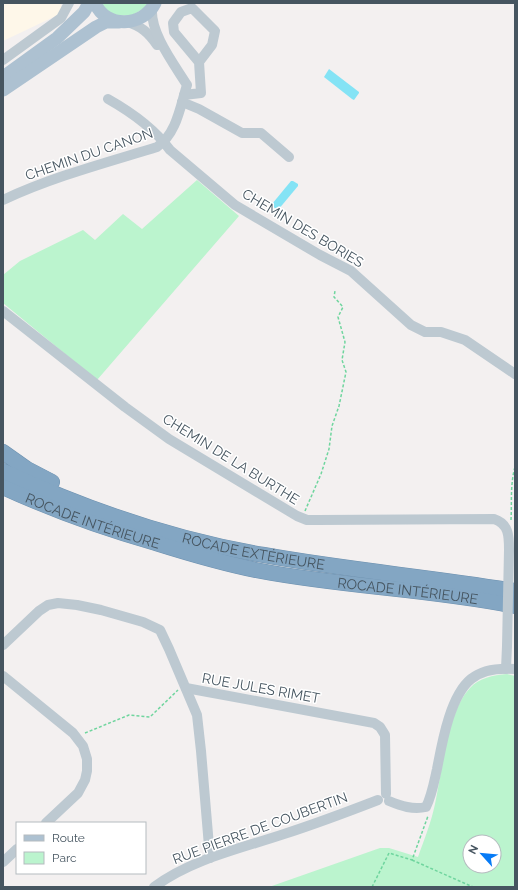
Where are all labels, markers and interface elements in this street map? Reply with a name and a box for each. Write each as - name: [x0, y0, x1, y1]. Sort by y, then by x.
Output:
- street label: CHEMIN DU CANON: [23, 125, 155, 183]
- street label: CHEMIN DES BORIES: [240, 185, 367, 271]
- street label: CHEMIN DE LA BURTHE: [160, 410, 302, 508]
- street label: ROCADE INTÉRIEURE: [23, 490, 162, 552]
- street label: ROCADE EXTÉRIEURE: [181, 529, 326, 573]
- street label: ROCADE INTÉRIEURE: [337, 575, 479, 607]
- street label: RUE JULES RIMET: [201, 670, 322, 706]
- street label: RUE PIERRE DE COUBERTIN: [170, 789, 350, 867]
- legend: [16, 822, 146, 874]
- text: Route: [52, 831, 85, 845]
- north arrow: [462, 834, 502, 874]
- text: N: [466, 843, 481, 856]
- text: Parc: [52, 851, 77, 865]

